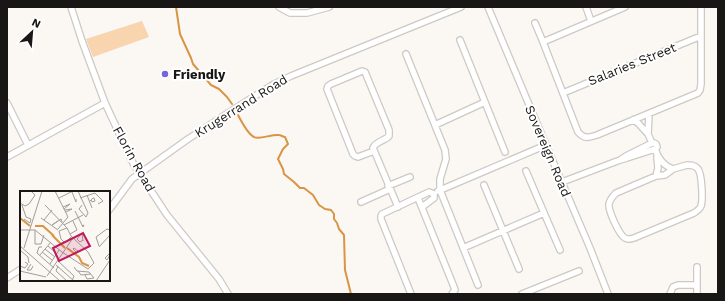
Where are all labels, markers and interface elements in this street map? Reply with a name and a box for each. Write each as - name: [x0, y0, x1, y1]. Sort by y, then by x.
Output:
- north arrow: [12, 12, 52, 52]
- text: N: [30, 16, 43, 31]
- street label: Salaries Street: [586, 39, 679, 88]
- place label: Friendly: [173, 67, 226, 82]
- marker: Friendly: [160, 69, 170, 79]
- street label: Krugerrand Road: [192, 71, 290, 141]
- street label: Sovereign Road: [522, 103, 574, 199]
- street label: Florin Road: [110, 124, 158, 194]
- inset map: [20, 191, 110, 281]

